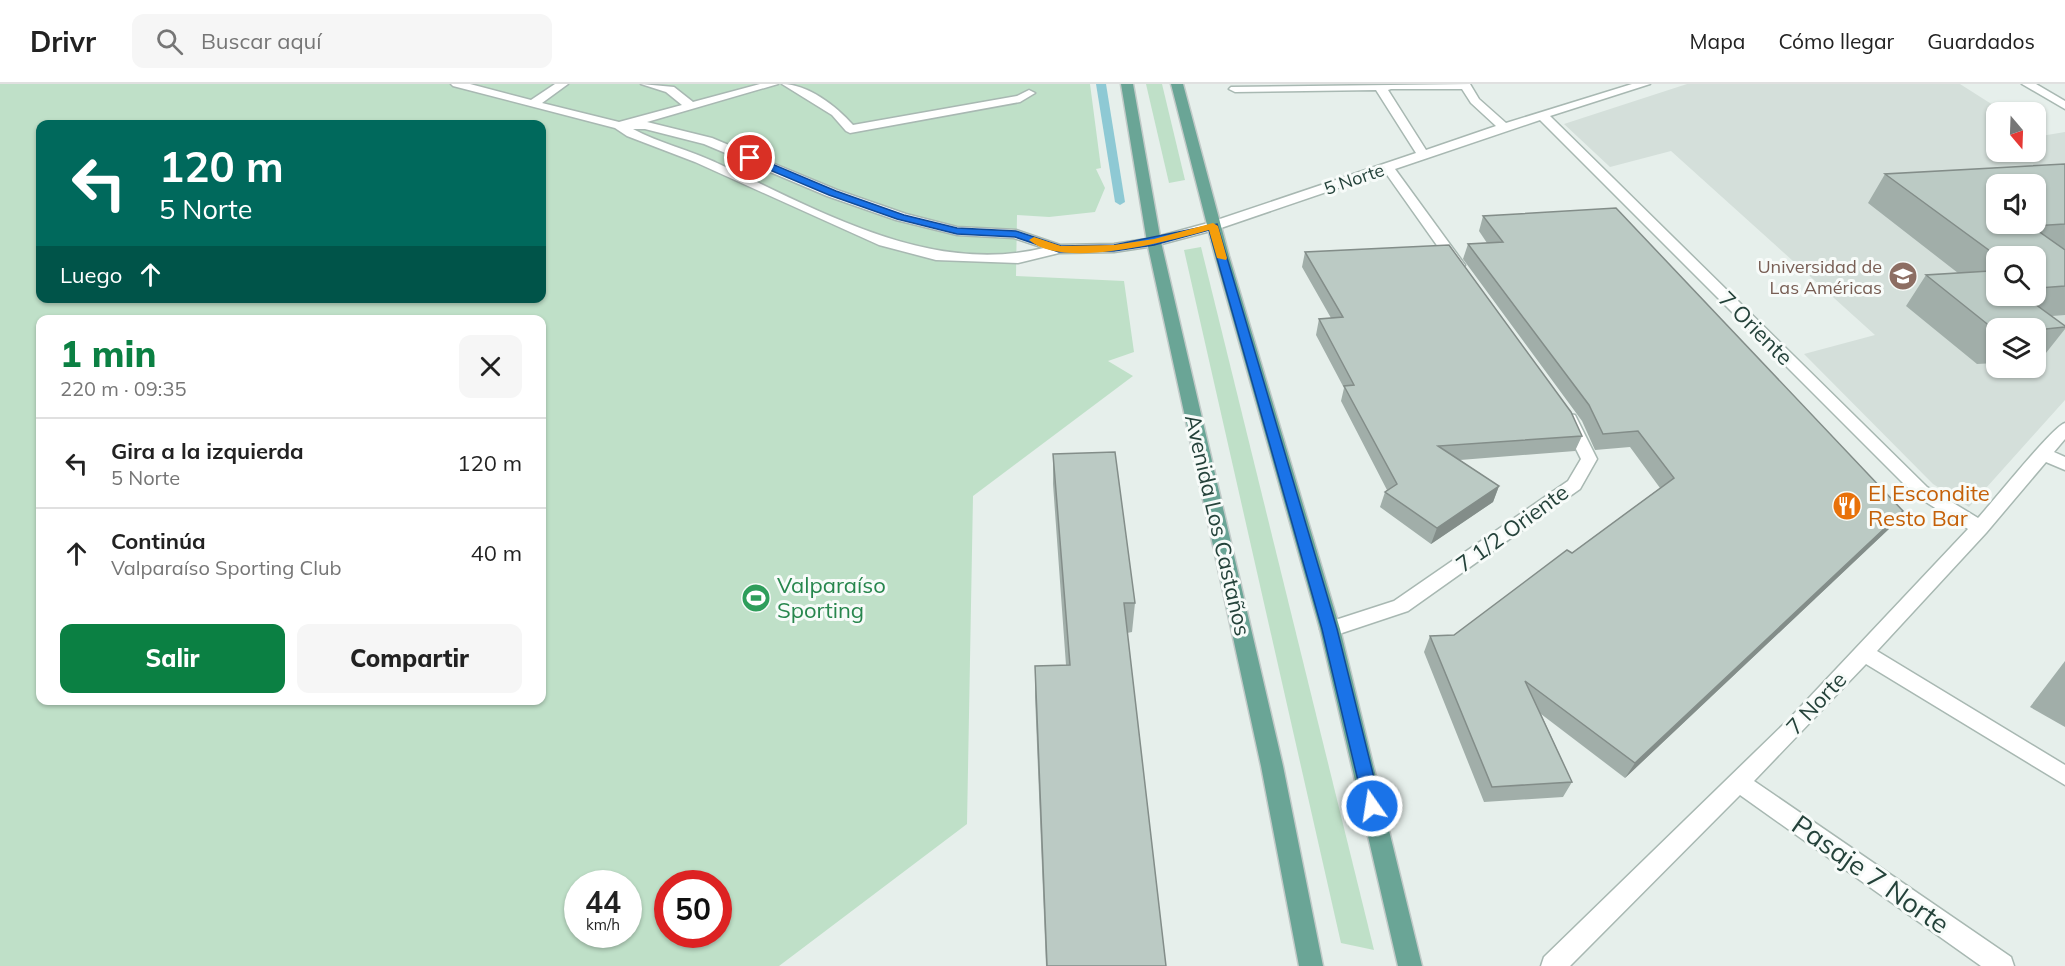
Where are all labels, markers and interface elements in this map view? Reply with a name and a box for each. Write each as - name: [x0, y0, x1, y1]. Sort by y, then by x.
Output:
- search box: [132, 14, 552, 68]
- text: Drivr: [30, 24, 96, 59]
- icon: search: [153, 25, 186, 58]
- text: Buscar aquí: [201, 27, 322, 55]
- text: Mapa: [1690, 28, 1745, 54]
- text: Cómo llegar: [1778, 28, 1894, 54]
- text: Guardados: [1927, 28, 2035, 54]
- north arrow: [1986, 102, 2046, 162]
- map controls: [1986, 102, 2046, 378]
- pin: [724, 132, 775, 183]
- text: 120 m: [159, 140, 284, 193]
- icon: arrive: [733, 141, 766, 174]
- icon: left: [60, 144, 138, 222]
- street label: 5 Norte: [1321, 158, 1387, 200]
- button: sound: [1986, 174, 2046, 234]
- text: 5 Norte: [159, 192, 252, 226]
- button: search: [1986, 246, 2046, 306]
- place label: Universidad de Las Américas: [1757, 255, 1882, 299]
- icon: ahead: [134, 258, 167, 291]
- school or university icon: Universidad de Las Américas: [1887, 260, 1919, 292]
- text: Luego: [60, 261, 122, 289]
- street label: 7 Oriente: [1713, 285, 1799, 371]
- button: layers: [1986, 318, 2046, 378]
- text: 1 min: [60, 331, 156, 376]
- button: close: [459, 335, 522, 398]
- text: 220 m · 09:35: [60, 376, 186, 401]
- street label: Avenida Los Castaños: [1179, 412, 1257, 638]
- text: Gira a la izquierda: [111, 437, 304, 465]
- icon: left: [60, 447, 93, 480]
- text: 120 m: [457, 449, 522, 477]
- text: 5 Norte: [111, 465, 180, 490]
- street label: 7 1/2 Oriente: [1450, 478, 1574, 578]
- place label: El Escondite Resto Bar: [1868, 479, 1990, 532]
- restaurant icon: El Escondite Resto Bar: [1831, 490, 1863, 522]
- text: Continúa: [111, 527, 206, 555]
- icon: ahead: [60, 537, 93, 570]
- text: 40 m: [471, 539, 522, 567]
- text: Valparaíso Sporting Club: [111, 555, 341, 580]
- place label: Valparaíso Sporting: [777, 571, 886, 624]
- sports icon: Valparaíso Sporting: [740, 582, 772, 614]
- button: Salir: [60, 624, 285, 693]
- button: Compartir: [297, 624, 522, 693]
- street label: 7 Norte: [1780, 666, 1852, 740]
- position arrow: [1340, 774, 1404, 838]
- street label: Pasaje 7 Norte: [1786, 807, 1956, 941]
- speed limit sign: 50: [654, 870, 732, 948]
- text: 44: [585, 883, 621, 921]
- text: km/h: [586, 915, 620, 934]

